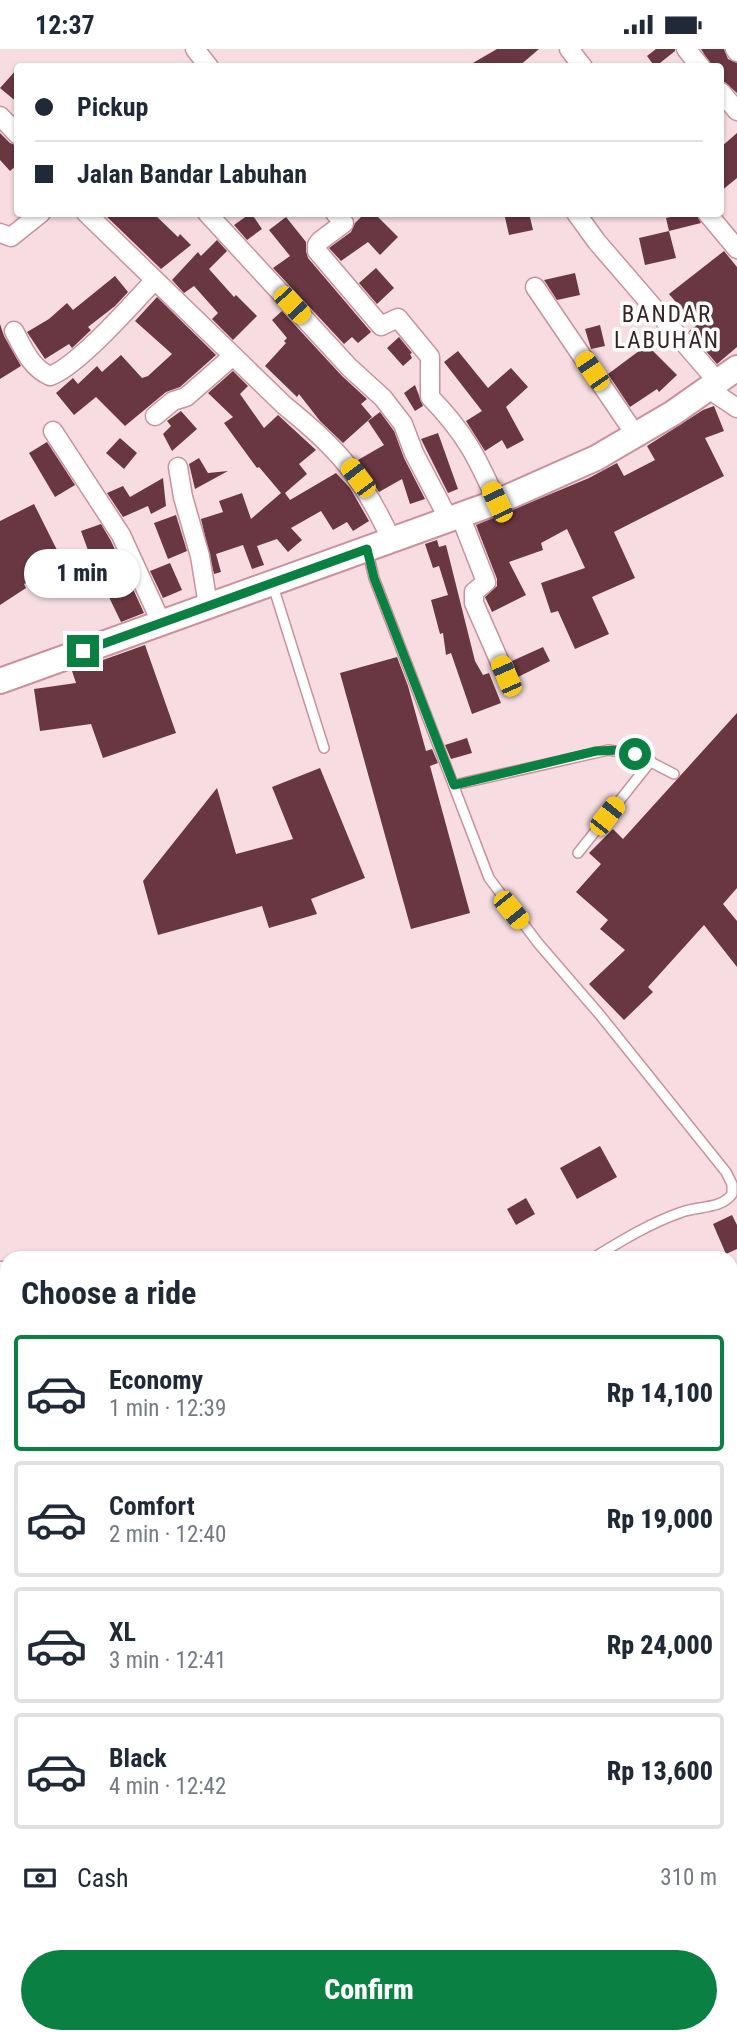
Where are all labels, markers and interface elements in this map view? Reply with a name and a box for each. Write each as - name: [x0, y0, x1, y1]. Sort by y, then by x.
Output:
- text: 12:37: [35, 10, 95, 40]
- text: Pickup: [77, 92, 148, 122]
- text: Jalan Bandar Labuhan: [77, 159, 307, 189]
- car: [270, 282, 315, 328]
- district label: BANDAR LABUHAN: [614, 301, 720, 354]
- car: [572, 348, 613, 394]
- car: [337, 455, 380, 501]
- car: [479, 479, 516, 525]
- callout: 1 min: [25, 549, 141, 599]
- text: 1 min: [56, 560, 108, 587]
- route end: [67, 635, 99, 667]
- car: [488, 653, 525, 699]
- route start: [619, 738, 651, 770]
- car: [586, 793, 629, 839]
- car: [490, 887, 533, 933]
- text: Choose a ride: [21, 1274, 196, 1312]
- icon: car: [25, 1362, 88, 1425]
- text: Economy: [109, 1365, 203, 1395]
- text: Rp 14,100: [607, 1378, 713, 1408]
- text: 1 min · 12:39: [109, 1395, 226, 1422]
- icon: car: [25, 1488, 88, 1551]
- text: Comfort: [109, 1491, 195, 1521]
- text: Rp 19,000: [607, 1504, 713, 1534]
- text: 2 min · 12:40: [109, 1521, 226, 1548]
- icon: car: [25, 1614, 88, 1677]
- text: XL: [109, 1617, 136, 1647]
- text: Rp 24,000: [607, 1630, 713, 1660]
- text: 3 min · 12:41: [109, 1647, 226, 1674]
- icon: car: [25, 1740, 88, 1803]
- text: Black: [109, 1743, 167, 1773]
- text: Rp 13,600: [607, 1756, 713, 1786]
- text: 4 min · 12:42: [109, 1773, 226, 1800]
- icon: cash: [21, 1859, 59, 1897]
- text: Cash: [77, 1863, 129, 1893]
- text: 310 m: [660, 1864, 717, 1891]
- button: Confirm: [21, 1950, 717, 2030]

